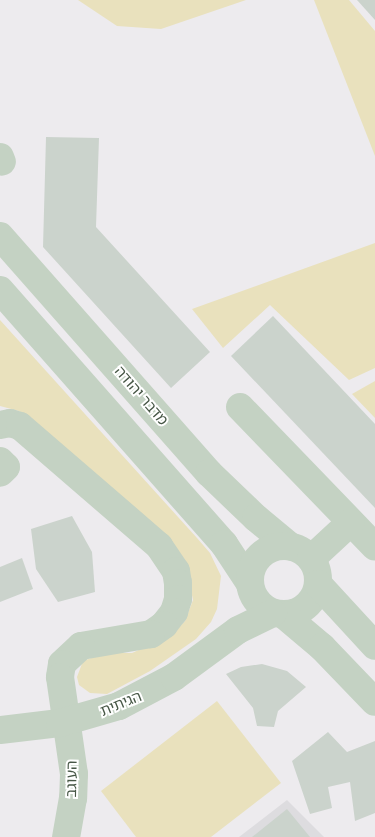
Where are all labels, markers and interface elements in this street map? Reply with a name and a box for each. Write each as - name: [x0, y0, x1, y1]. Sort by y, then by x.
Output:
- street label: מדבר יהודה: [110, 363, 172, 429]
- street label: הגיתית: [98, 688, 144, 720]
- street label: העוגב: [63, 760, 81, 798]

